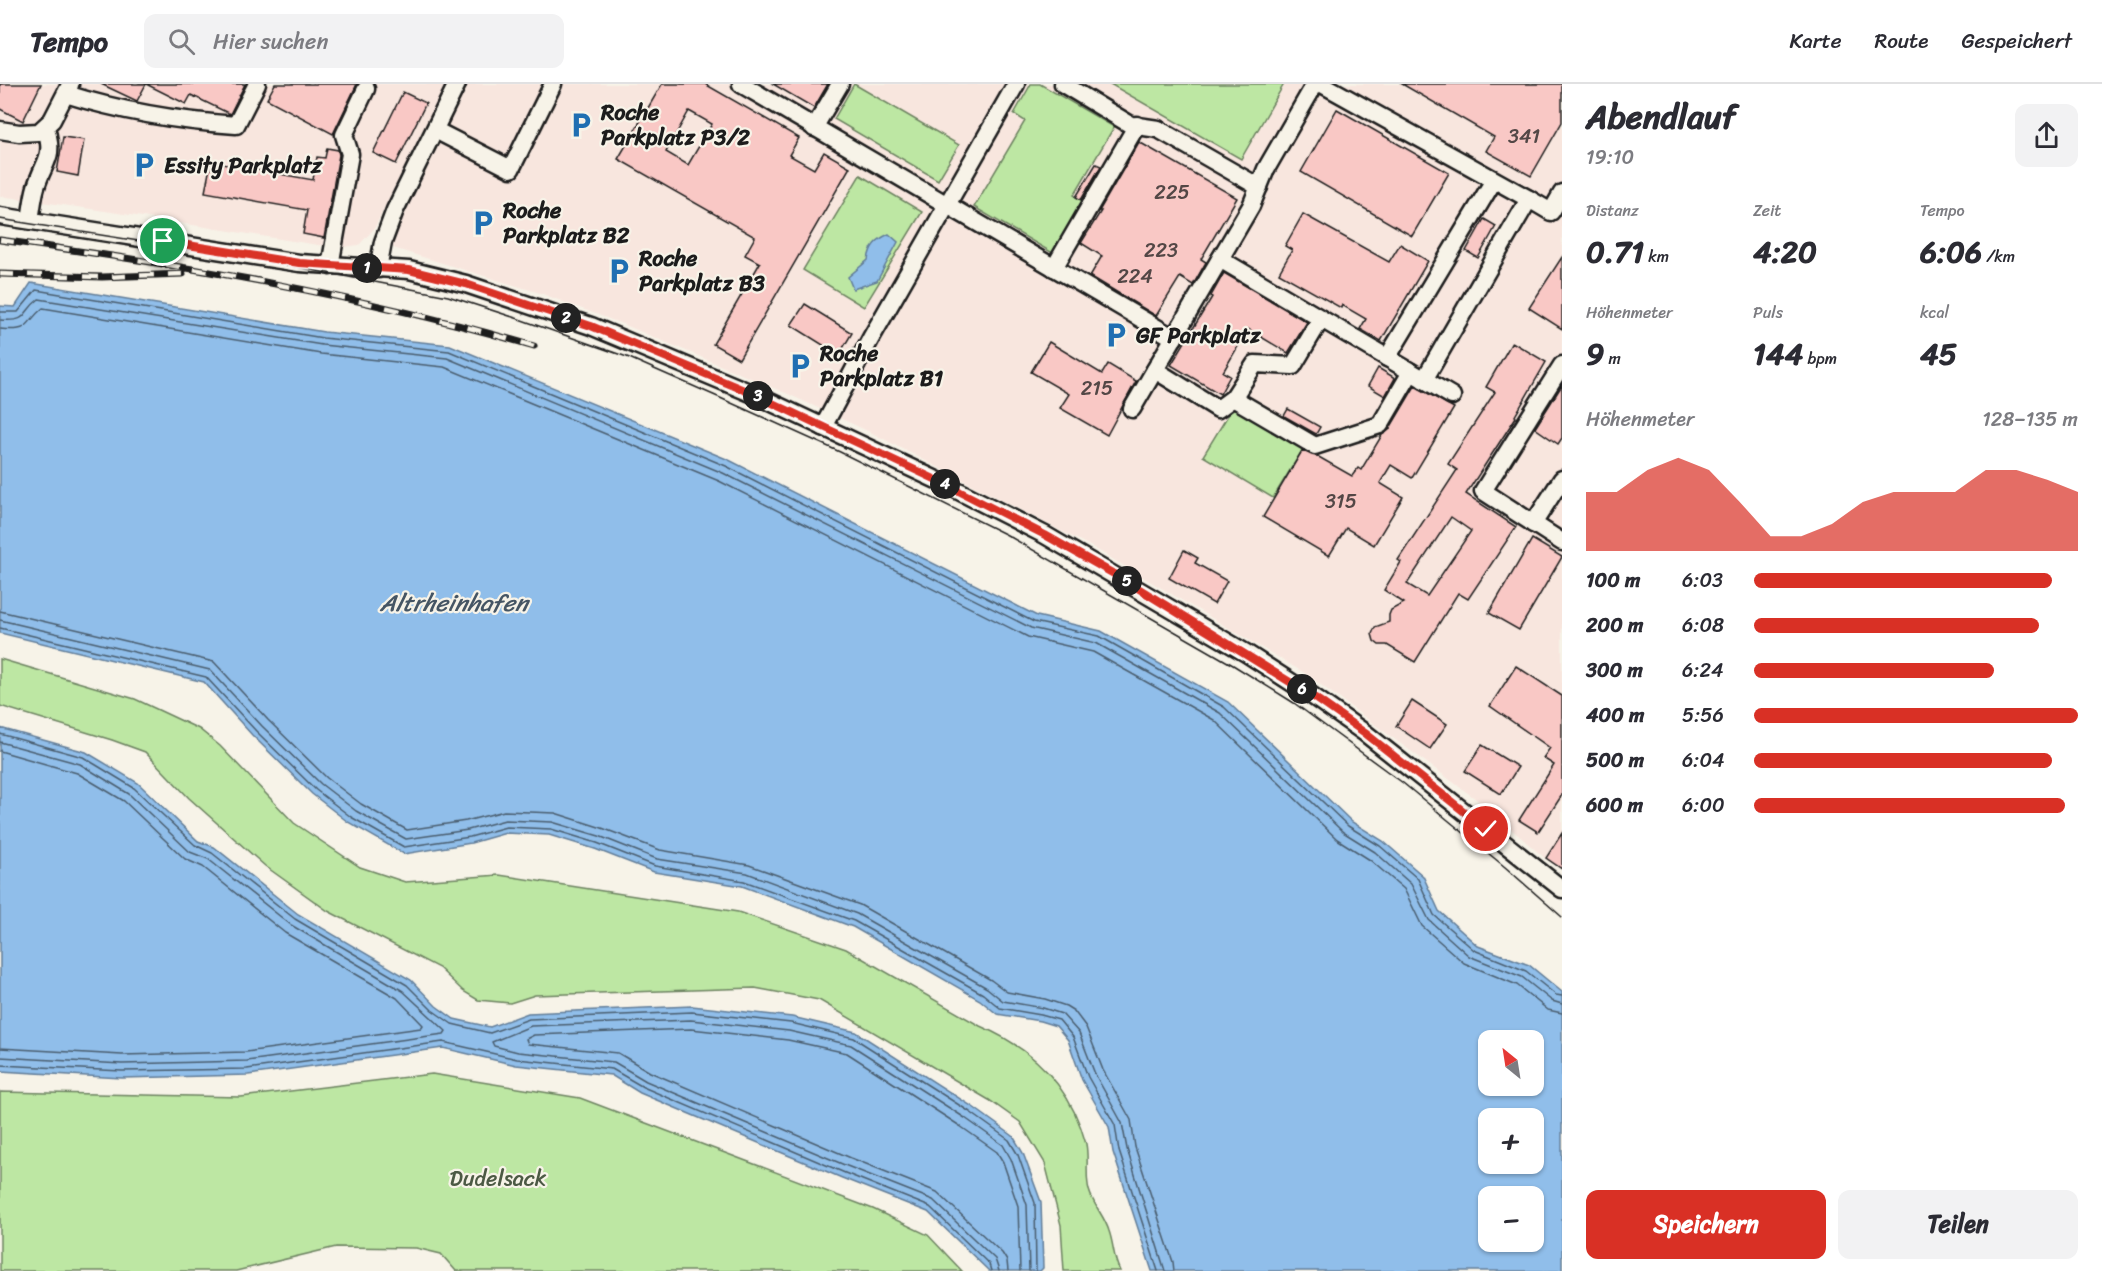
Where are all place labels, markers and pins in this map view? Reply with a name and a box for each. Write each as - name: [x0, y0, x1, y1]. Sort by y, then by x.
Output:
- place label: Roche Parkplatz P3/2: [600, 93, 750, 157]
- parking icon: Roche Parkplatz P3/2: [566, 110, 596, 140]
- place label: Essity Parkplatz: [164, 146, 323, 185]
- parking icon: Essity Parkplatz: [129, 150, 159, 180]
- place label: Roche Parkplatz B2: [502, 191, 630, 255]
- parking icon: Roche Parkplatz B2: [468, 208, 498, 238]
- pin: [137, 215, 188, 266]
- place label: Roche Parkplatz B3: [638, 239, 765, 303]
- pin: 1: [352, 253, 382, 283]
- parking icon: Roche Parkplatz B3: [604, 256, 634, 286]
- pin: 2: [551, 303, 581, 333]
- place label: GF Parkplatz: [1135, 316, 1261, 355]
- parking icon: GF Parkplatz: [1101, 320, 1131, 350]
- place label: Roche Parkplatz B1: [819, 334, 944, 398]
- parking icon: Roche Parkplatz B1: [785, 351, 815, 381]
- pin: 3: [743, 381, 773, 411]
- pin: 4: [930, 469, 960, 499]
- pin: 5: [1112, 566, 1142, 596]
- pin: 6: [1287, 674, 1317, 704]
- pin: [1460, 803, 1511, 854]

